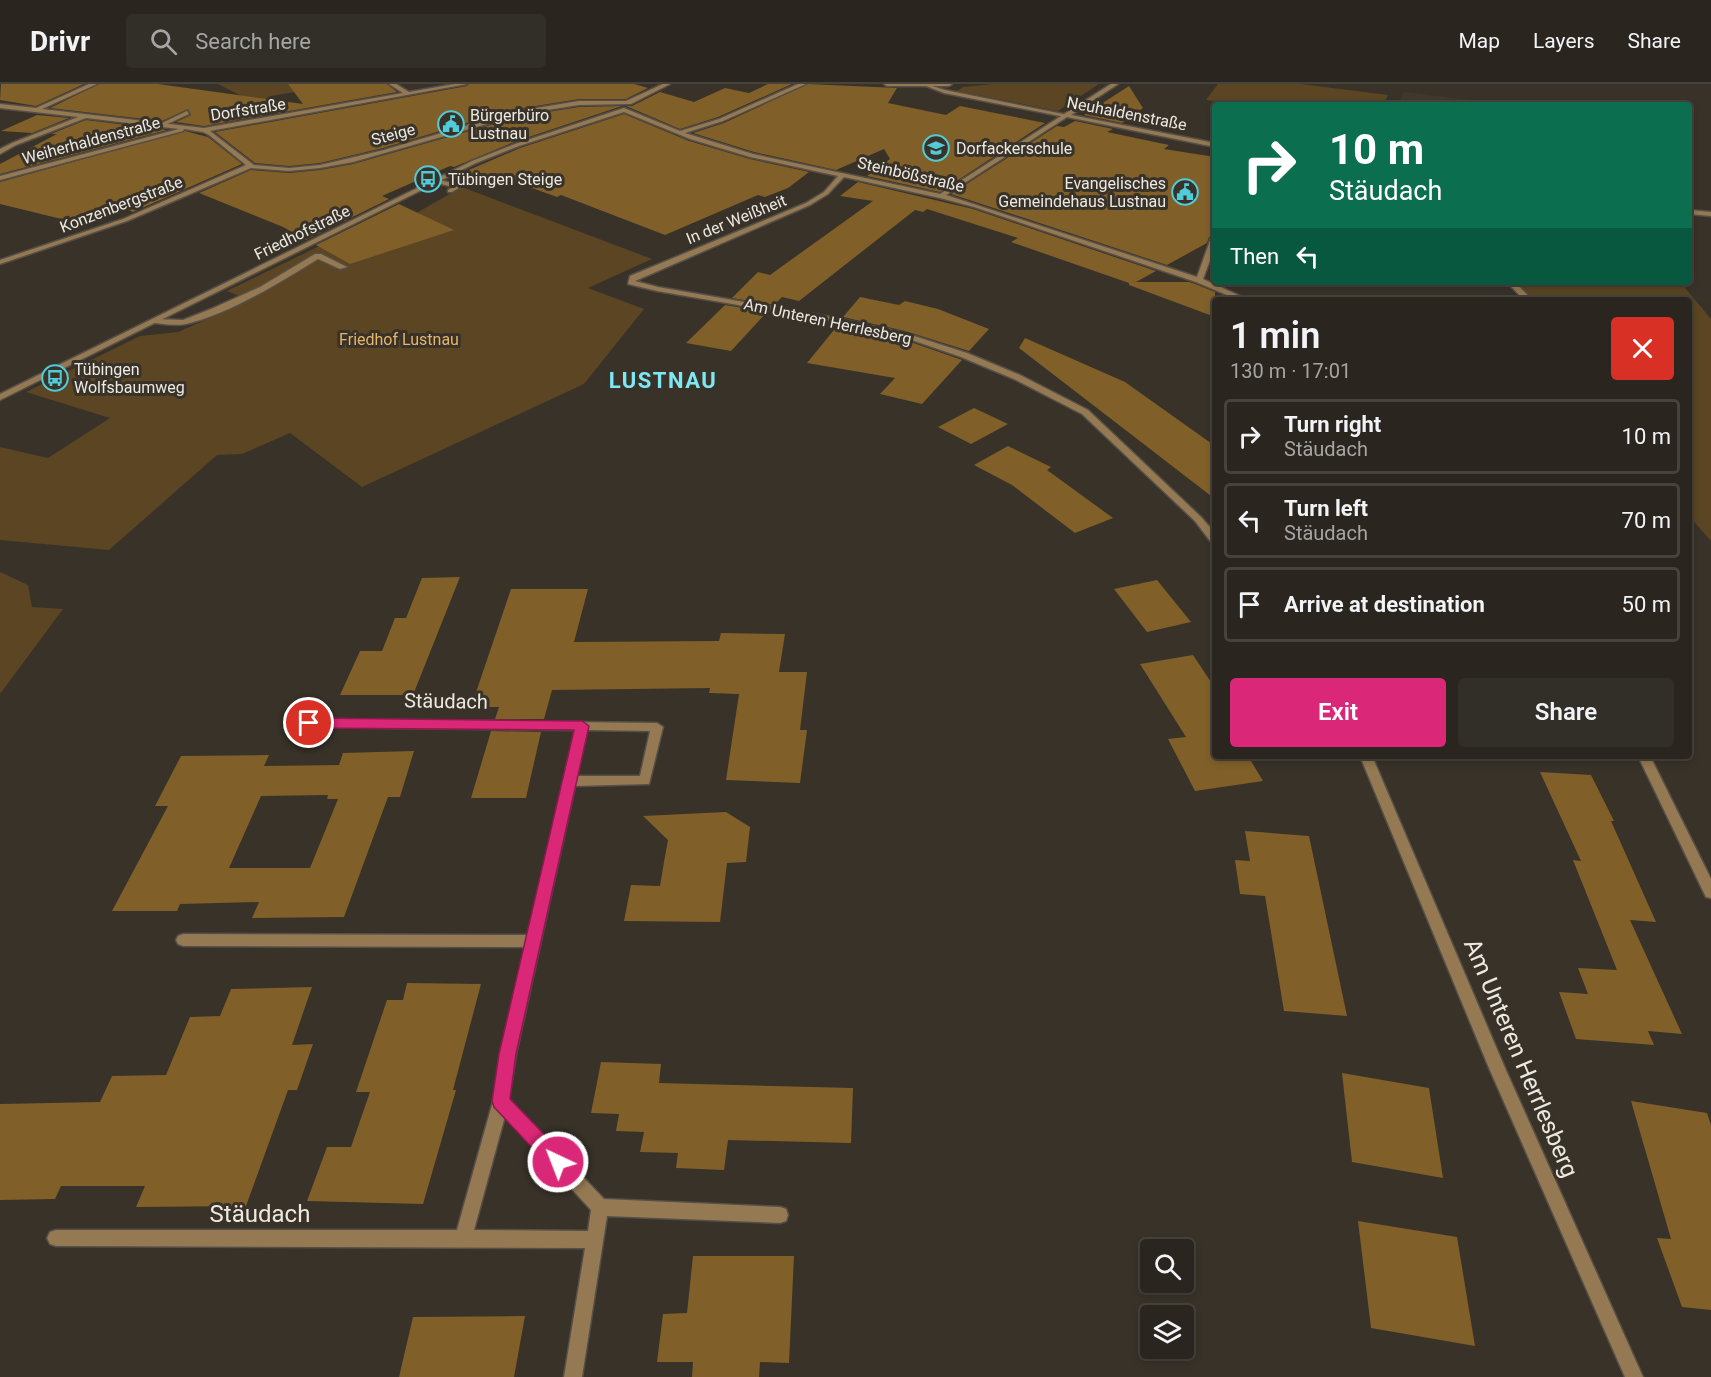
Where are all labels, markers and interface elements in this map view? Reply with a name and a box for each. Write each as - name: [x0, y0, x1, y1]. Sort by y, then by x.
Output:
- search box: [126, 14, 546, 68]
- text: Drivr: [30, 25, 90, 58]
- icon: search: [147, 25, 180, 58]
- text: Search here: [195, 29, 311, 54]
- text: Map: [1458, 29, 1500, 53]
- text: Layers: [1533, 29, 1594, 53]
- text: Share: [1627, 29, 1681, 53]
- street label: Neuhaldenstraße: [1065, 93, 1188, 134]
- street label: Dorfstraße: [209, 94, 287, 125]
- place label: Bürgerbüro Lustnau: [470, 106, 549, 143]
- public building icon: Bürgerbüro Lustnau: [436, 109, 466, 139]
- street label: Weiherhaldenstraße: [20, 113, 162, 168]
- street label: Steige: [369, 120, 417, 149]
- text: 10 m: [1329, 125, 1424, 174]
- icon: right: [1230, 126, 1308, 204]
- school or university icon: Dorfackerschule: [921, 133, 951, 163]
- place label: Dorfackerschule: [956, 139, 1072, 158]
- street label: Steinbößstraße: [856, 153, 966, 196]
- bus stop icon: Tübingen Steige: [413, 164, 443, 194]
- place label: Tübingen Steige: [448, 170, 562, 189]
- street label: Konzenbergstraße: [57, 172, 185, 237]
- place label: Evangelisches Gemeindehaus Lustnau: [998, 174, 1166, 211]
- text: Stäudach: [1329, 175, 1442, 207]
- public building icon: Evangelisches Gemeindehaus Lustnau: [1170, 177, 1200, 207]
- street label: In der Weißheit: [683, 191, 789, 248]
- street label: Friedhofstraße: [251, 201, 353, 264]
- icon: left: [1291, 240, 1324, 273]
- text: Then: [1230, 244, 1279, 269]
- street label: Am Unteren Herrlesberg: [742, 294, 914, 349]
- text: 1 min: [1230, 315, 1320, 357]
- button: close: [1611, 317, 1674, 380]
- park label: Friedhof Lustnau: [339, 330, 459, 349]
- text: 130 m · 17:01: [1230, 359, 1351, 383]
- place label: Tübingen Wolfsbaumweg: [74, 360, 185, 397]
- bus stop icon: Tübingen Wolfsbaumweg: [40, 363, 70, 393]
- district label: LUSTNAU: [609, 368, 717, 393]
- text: Turn right: [1284, 412, 1381, 437]
- icon: right: [1233, 420, 1266, 453]
- text: 10 m: [1622, 424, 1671, 449]
- text: Stäudach: [1284, 437, 1368, 461]
- text: Turn left: [1284, 496, 1368, 521]
- icon: left: [1233, 504, 1266, 537]
- text: 70 m: [1622, 508, 1671, 533]
- text: Stäudach: [1284, 521, 1368, 545]
- icon: arrive: [1233, 588, 1266, 621]
- text: Arrive at destination: [1284, 592, 1485, 617]
- text: 50 m: [1622, 592, 1671, 617]
- button: Exit: [1230, 678, 1446, 747]
- button: Share: [1458, 678, 1674, 747]
- street label: Stäudach: [404, 688, 488, 714]
- pin: [283, 697, 334, 748]
- icon: arrive: [292, 706, 325, 739]
- street label: Am Unteren Herrlesberg: [1458, 934, 1584, 1182]
- position arrow: [526, 1130, 590, 1194]
- street label: Stäudach: [210, 1200, 310, 1228]
- map controls: [1140, 1239, 1194, 1359]
- button: search: [1140, 1239, 1194, 1293]
- button: layers: [1140, 1305, 1194, 1359]

